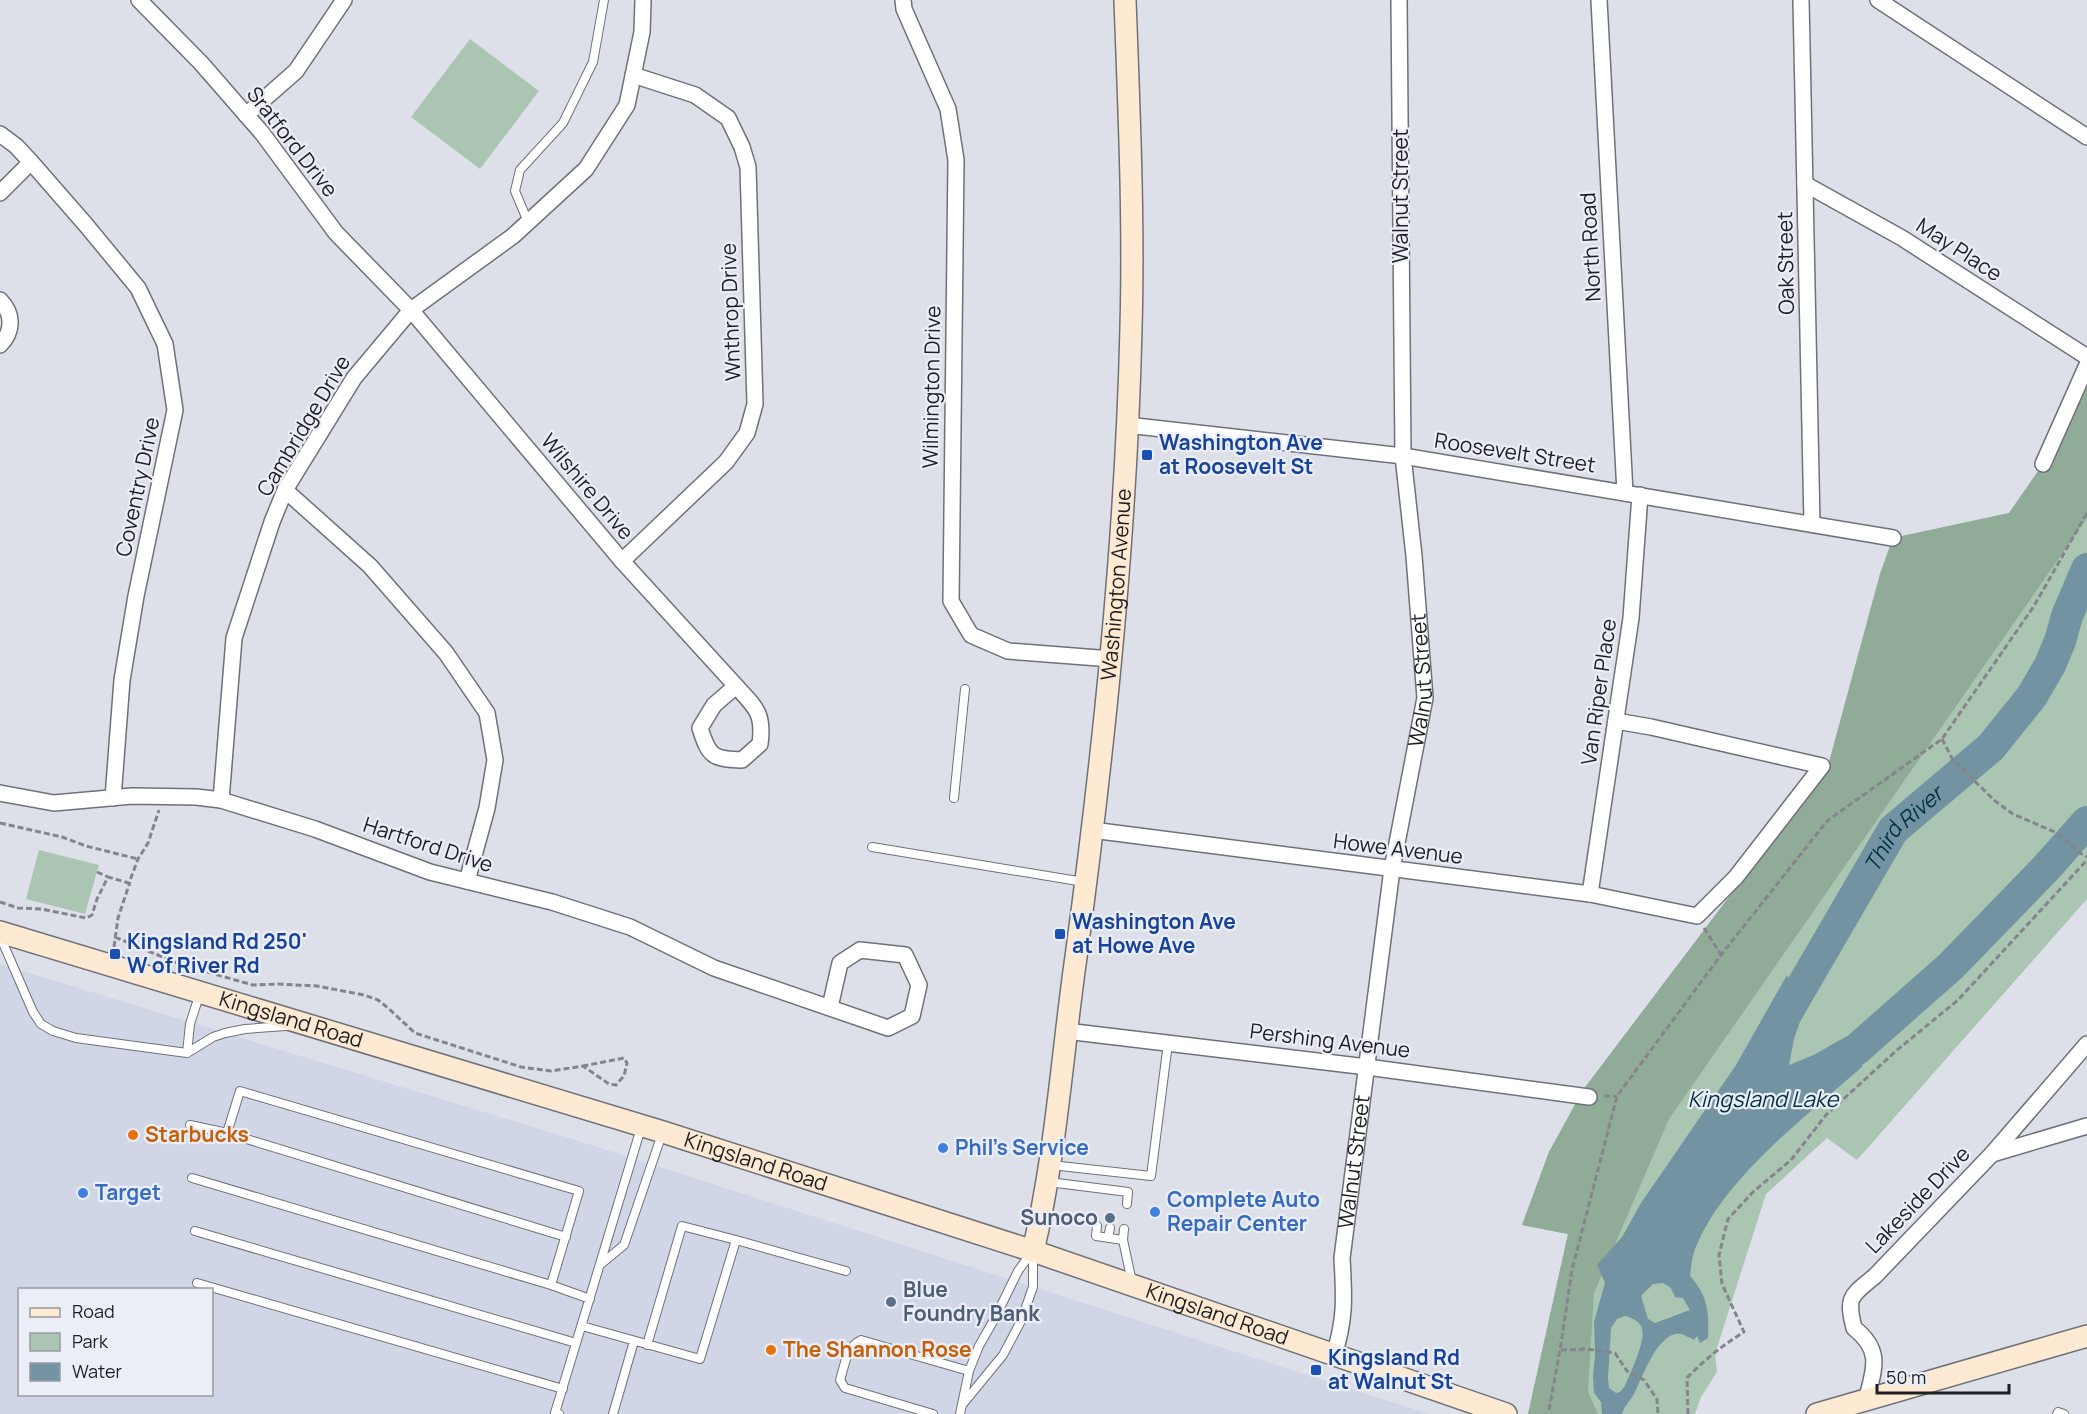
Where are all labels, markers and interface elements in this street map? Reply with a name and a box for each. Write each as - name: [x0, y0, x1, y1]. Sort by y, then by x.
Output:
- street label: Sratford Drive: [241, 80, 345, 202]
- street label: Walnut Street: [1386, 129, 1414, 263]
- street label: North Road: [1573, 192, 1607, 302]
- street label: Oak Street: [1770, 211, 1800, 315]
- street label: May Place: [1911, 211, 2008, 287]
- street label: Wnthrop Drive: [714, 243, 746, 381]
- street label: Wilmington Drive: [916, 305, 946, 469]
- street label: Cambridge Drive: [250, 350, 356, 501]
- street label: Coventry Drive: [109, 414, 165, 559]
- street label: Roosevelt Street: [1433, 425, 1598, 479]
- street label: Wilshire Drive: [535, 427, 640, 545]
- place label: Washington Ave at Roosevelt St: [1159, 428, 1323, 480]
- marker: Washington Ave at Roosevelt St: [1140, 448, 1154, 462]
- street label: Washington Avenue: [1094, 488, 1137, 682]
- street label: Walnut Street: [1401, 612, 1438, 749]
- street label: Van Riper Place: [1574, 617, 1622, 767]
- water label: Third River: [1857, 777, 1952, 877]
- street label: Hartford Drive: [360, 810, 497, 878]
- street label: Howe Avenue: [1332, 826, 1465, 870]
- place label: Washington Ave at Howe Ave: [1072, 907, 1236, 959]
- place label: Kingsland Rd 250' W of River Rd: [127, 927, 307, 979]
- marker: Washington Ave at Howe Ave: [1053, 927, 1067, 941]
- marker: Kingsland Rd 250' W of River Rd: [108, 947, 122, 961]
- street label: Kingsland Road: [216, 984, 367, 1054]
- street label: Pershing Avenue: [1248, 1016, 1412, 1064]
- water label: Kingsland Lake: [1688, 1084, 1839, 1114]
- street label: Walnut Street: [1331, 1093, 1376, 1230]
- place label: Starbucks: [145, 1120, 249, 1148]
- street label: Kingsland Road: [681, 1125, 831, 1197]
- marker: Starbucks: [126, 1128, 140, 1142]
- place label: Phil's Service: [955, 1133, 1089, 1161]
- street label: Lakeside Drive: [1859, 1140, 1976, 1259]
- marker: Phil's Service: [936, 1141, 950, 1155]
- place label: Target: [95, 1178, 161, 1206]
- place label: Complete Auto Repair Center: [1167, 1185, 1320, 1237]
- marker: Target: [76, 1186, 90, 1200]
- place label: Sunoco: [1020, 1203, 1098, 1231]
- marker: Complete Auto Repair Center: [1148, 1205, 1162, 1219]
- marker: Sunoco: [1103, 1211, 1117, 1225]
- place label: Blue Foundry Bank: [903, 1275, 1040, 1327]
- street label: Kingsland Road: [1143, 1276, 1292, 1351]
- legend: [18, 1288, 213, 1396]
- marker: Blue Foundry Bank: [884, 1295, 898, 1309]
- text: Road: [72, 1299, 115, 1323]
- text: Park: [72, 1329, 109, 1353]
- place label: The Shannon Rose: [783, 1335, 972, 1363]
- marker: The Shannon Rose: [764, 1343, 778, 1357]
- place label: Kingsland Rd at Walnut St: [1328, 1343, 1460, 1395]
- scale bar: [1877, 1357, 2009, 1395]
- text: Water: [72, 1359, 122, 1383]
- marker: Kingsland Rd at Walnut St: [1309, 1363, 1323, 1377]
- text: 50 m: [1886, 1365, 1926, 1389]

